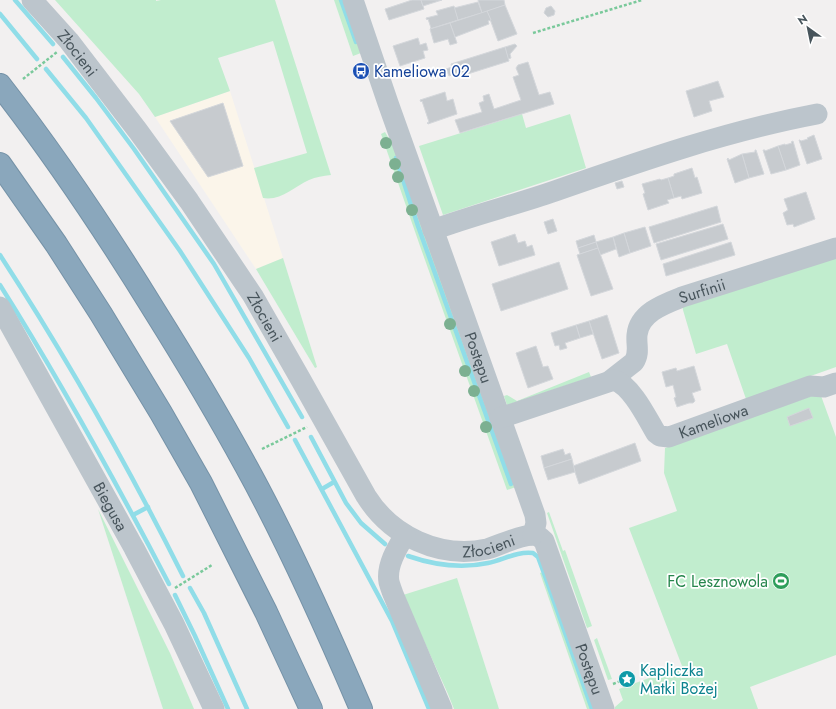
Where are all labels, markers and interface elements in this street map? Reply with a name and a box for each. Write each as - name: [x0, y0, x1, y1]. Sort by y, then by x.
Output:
- north arrow: [788, 8, 828, 48]
- text: N: [795, 11, 811, 29]
- street label: Złocieni: [52, 24, 103, 81]
- place label: Kameliowa 02: [374, 60, 470, 83]
- bus stop icon: Kameliowa 02: [351, 61, 371, 81]
- street label: Surfinii: [676, 272, 728, 309]
- street label: Złocieni: [242, 288, 288, 346]
- street label: Postępu: [459, 329, 499, 386]
- street label: Kameliowa: [675, 398, 751, 444]
- street label: Biegusa: [88, 477, 134, 535]
- street label: Złocieni: [462, 528, 518, 563]
- place label: FC Lesznowola: [667, 570, 768, 593]
- sports icon: FC Lesznowola: [771, 571, 791, 591]
- street label: Postępu: [570, 640, 609, 698]
- place label: Kapliczka Matki Bożej: [640, 659, 718, 700]
- place icon: Kapliczka Matki Bożej: [617, 669, 637, 689]

